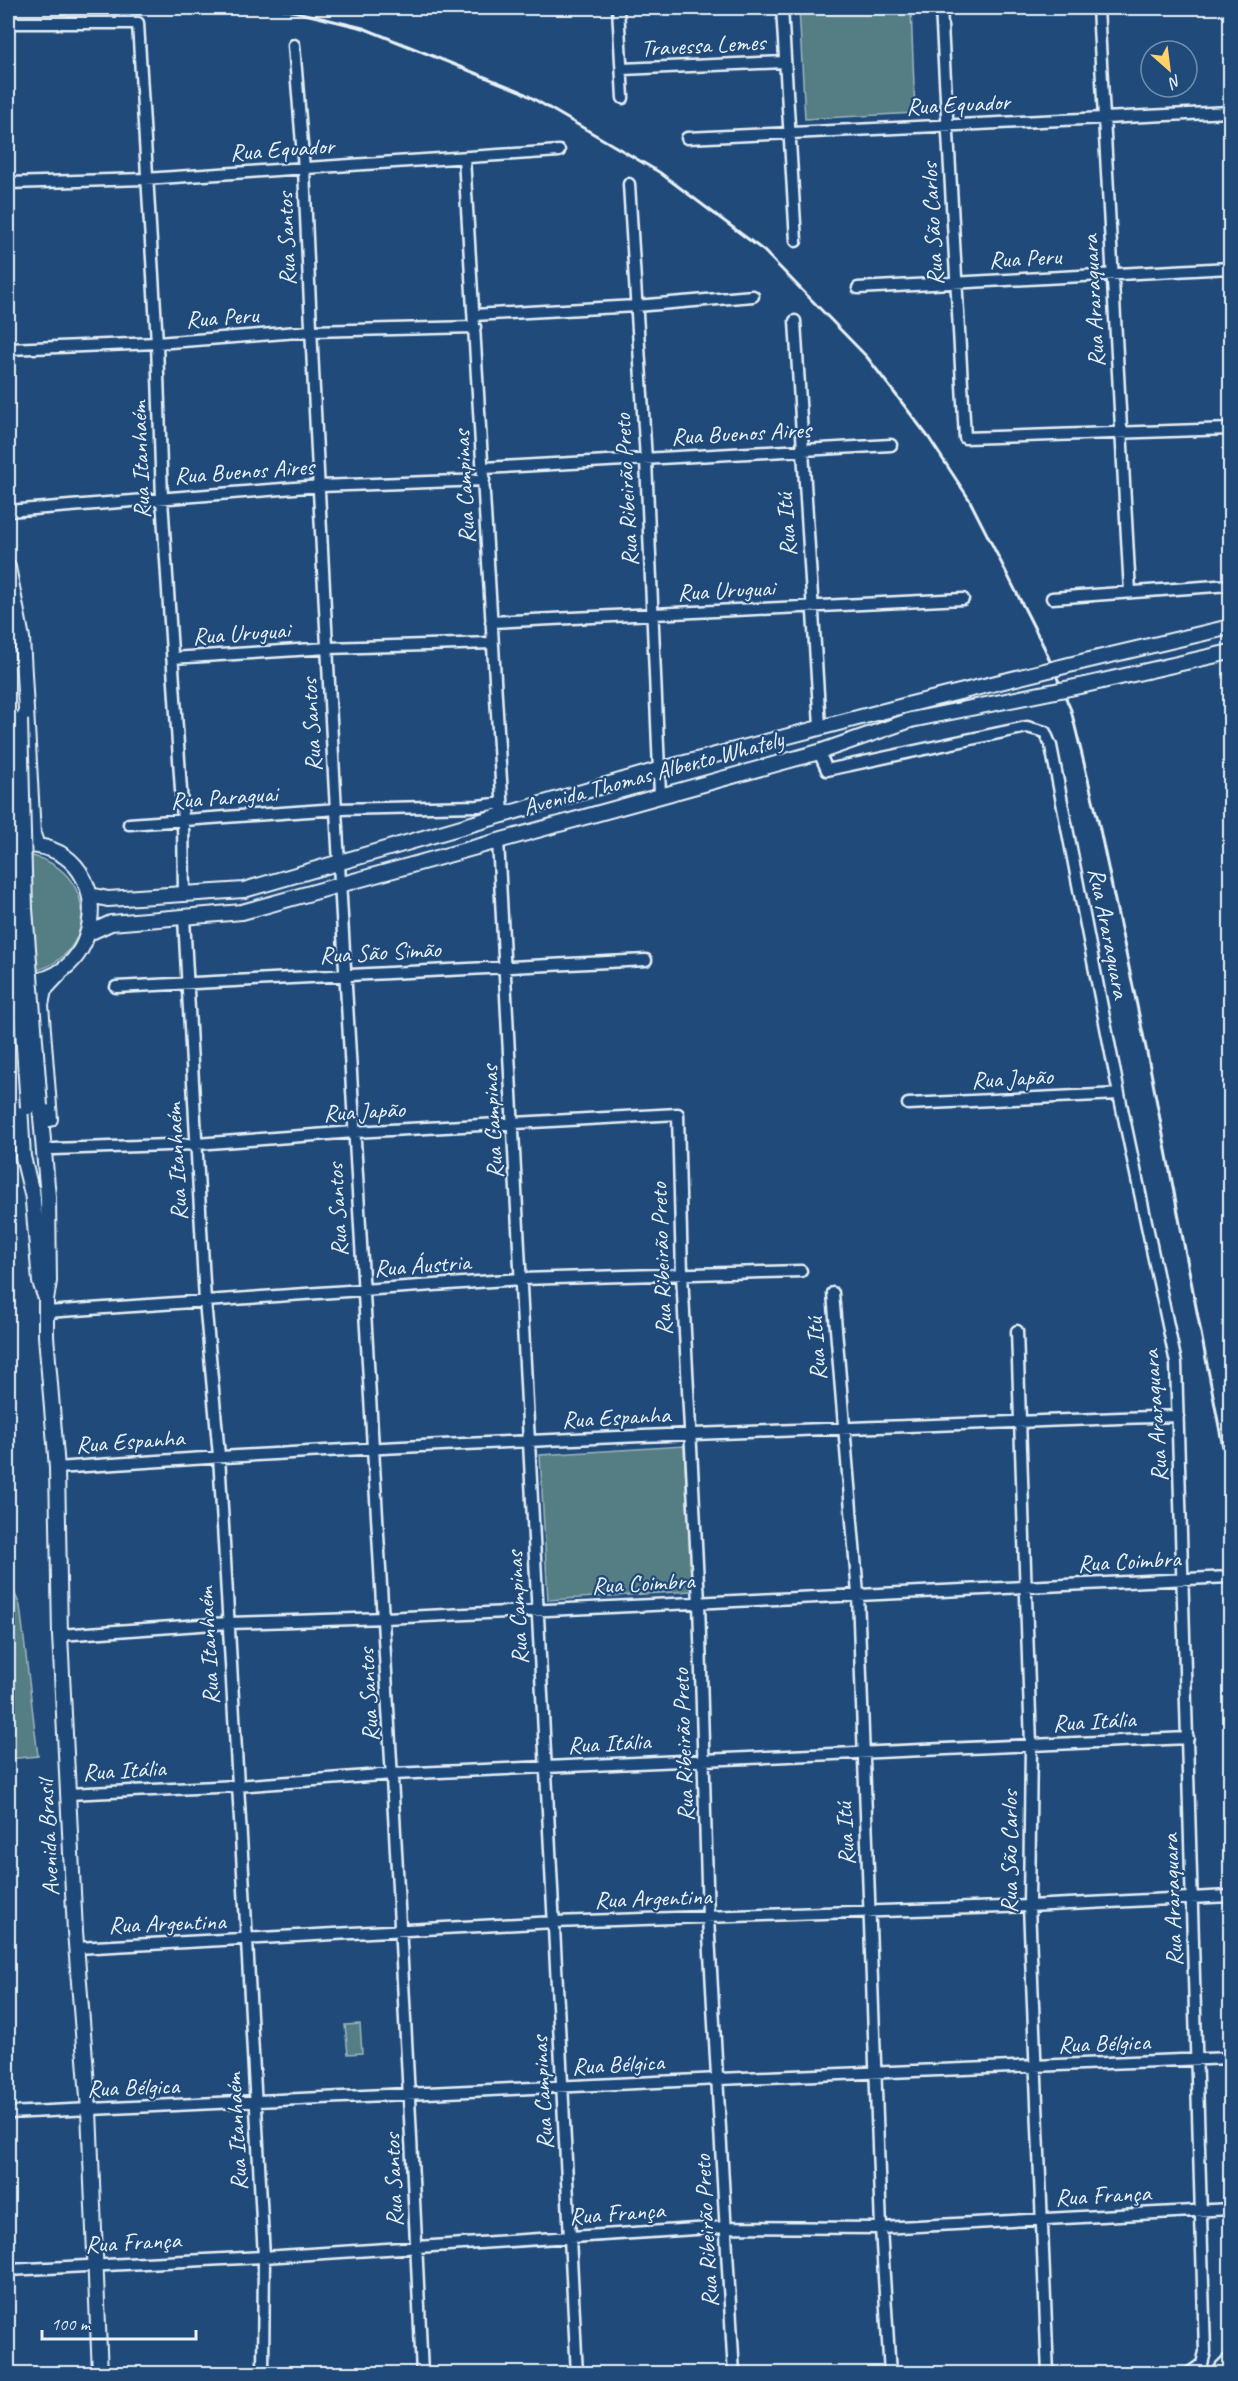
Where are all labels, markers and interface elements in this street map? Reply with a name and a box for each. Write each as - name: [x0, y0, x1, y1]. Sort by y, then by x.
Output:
- street label: Travessa Lemes: [640, 27, 768, 63]
- north arrow: [1139, 39, 1199, 99]
- text: N: [1164, 70, 1185, 94]
- street label: Rua Equador: [905, 86, 1013, 122]
- street label: Rua Equador: [229, 130, 337, 168]
- street label: Rua São Carlos: [914, 160, 950, 286]
- street label: Rua Santos: [269, 190, 303, 286]
- street label: Rua Araraquara: [1074, 232, 1111, 368]
- street label: Rua Peru: [988, 241, 1064, 275]
- street label: Rua Peru: [185, 299, 261, 334]
- street label: Rua Itanhaém: [123, 398, 157, 519]
- street label: Rua Ribeirão Preto: [607, 411, 645, 567]
- street label: Rua Buenos Aires: [670, 414, 814, 452]
- street label: Rua Campinas: [446, 427, 482, 544]
- street label: Rua Buenos Aires: [173, 451, 318, 491]
- street label: Rua Itú: [769, 490, 803, 558]
- street label: Rua Uruguai: [677, 572, 779, 608]
- street label: Rua Uruguai: [191, 614, 294, 651]
- street label: Rua Santos: [293, 676, 328, 772]
- street label: Avenida Thomas Alberto Whately: [519, 723, 788, 822]
- street label: Rua Paraguai: [169, 778, 281, 816]
- street label: Rua Araraquara: [1082, 865, 1137, 1002]
- street label: Rua São Simão: [319, 934, 443, 970]
- street label: Rua Japão: [970, 1061, 1055, 1095]
- street label: Rua Campinas: [474, 1062, 510, 1179]
- street label: Rua Japão: [322, 1094, 407, 1128]
- street label: Rua Itanhaém: [158, 1100, 194, 1221]
- street label: Rua Santos: [319, 1161, 354, 1257]
- street label: Rua Ribeirão Preto: [643, 1180, 679, 1336]
- street label: Rua Áustria: [373, 1247, 473, 1283]
- street label: Rua Itú: [799, 1314, 833, 1382]
- street label: Rua Araraquara: [1135, 1347, 1175, 1483]
- street label: Rua Espanha: [561, 1399, 673, 1435]
- street label: Rua Espanha: [75, 1422, 187, 1460]
- street label: Rua Coimbra: [1077, 1543, 1183, 1579]
- street label: Rua Campinas: [499, 1548, 535, 1665]
- street label: Rua Coimbra: [591, 1565, 697, 1601]
- street label: Rua Itanhaém: [190, 1584, 226, 1705]
- street label: Rua Santos: [350, 1646, 385, 1742]
- street label: Rua Ribeirão Preto: [665, 1666, 701, 1822]
- street label: Rua Itália: [1052, 1704, 1138, 1738]
- street label: Rua Itália: [567, 1726, 653, 1760]
- street label: Rua Itália: [82, 1753, 168, 1787]
- street label: Avenida Brasil: [30, 1775, 66, 1897]
- street label: Rua São Carlos: [994, 1789, 1024, 1914]
- street label: Rua Itú: [828, 1800, 862, 1866]
- street label: Rua Araraquara: [1155, 1832, 1189, 1967]
- street label: Rua Argentina: [594, 1881, 713, 1915]
- street label: Rua Argentina: [108, 1906, 227, 1940]
- street label: Rua Bélgica: [1057, 2026, 1152, 2060]
- street label: Rua Campinas: [524, 2033, 560, 2150]
- street label: Rua Bélgica: [571, 2047, 666, 2081]
- street label: Rua Bélgica: [86, 2070, 181, 2104]
- street label: Rua Itanhaém: [218, 2070, 254, 2191]
- street label: Rua Santos: [376, 2131, 410, 2227]
- street label: Rua Ribeirão Preto: [687, 2152, 725, 2308]
- street label: Rua França: [1054, 2177, 1153, 2212]
- street label: Rua França: [568, 2195, 667, 2231]
- street label: Rua França: [84, 2224, 183, 2259]
- scale bar: [42, 2303, 196, 2341]
- text: 100 m: [51, 2313, 92, 2335]

